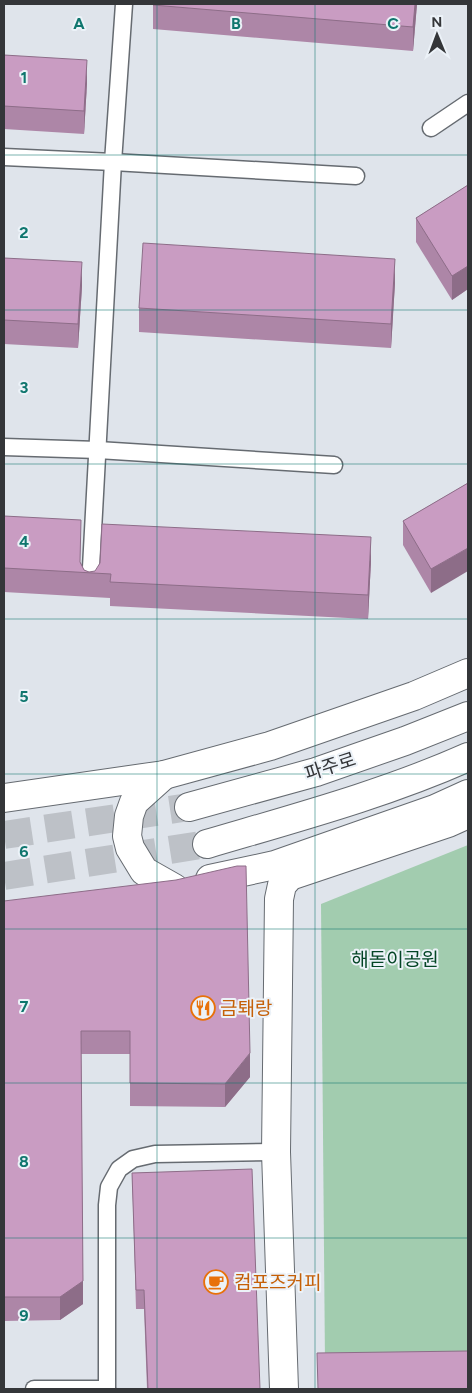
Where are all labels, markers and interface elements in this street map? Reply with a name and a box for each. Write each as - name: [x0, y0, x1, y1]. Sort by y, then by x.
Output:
- north arrow: [412, 10, 462, 60]
- text: A: [73, 14, 85, 33]
- text: B: [231, 14, 241, 33]
- text: C: [387, 14, 399, 33]
- text: N: [431, 14, 442, 31]
- text: 1: [21, 68, 27, 87]
- text: 2: [19, 223, 29, 242]
- text: 3: [20, 378, 29, 397]
- text: 4: [19, 532, 29, 551]
- text: 5: [19, 687, 29, 706]
- street label: 파주로: [302, 747, 359, 786]
- text: 6: [19, 842, 29, 861]
- park label: 해돋이공원: [351, 948, 439, 971]
- restaurant icon: 금퇘랑: [190, 995, 216, 1021]
- text: 7: [20, 997, 29, 1016]
- place label: 금퇘랑: [220, 997, 272, 1020]
- text: 8: [19, 1152, 29, 1171]
- cafe icon: 컴포즈커피: [203, 1269, 229, 1295]
- place label: 컴포즈커피: [234, 1271, 321, 1294]
- text: 9: [19, 1306, 29, 1325]

